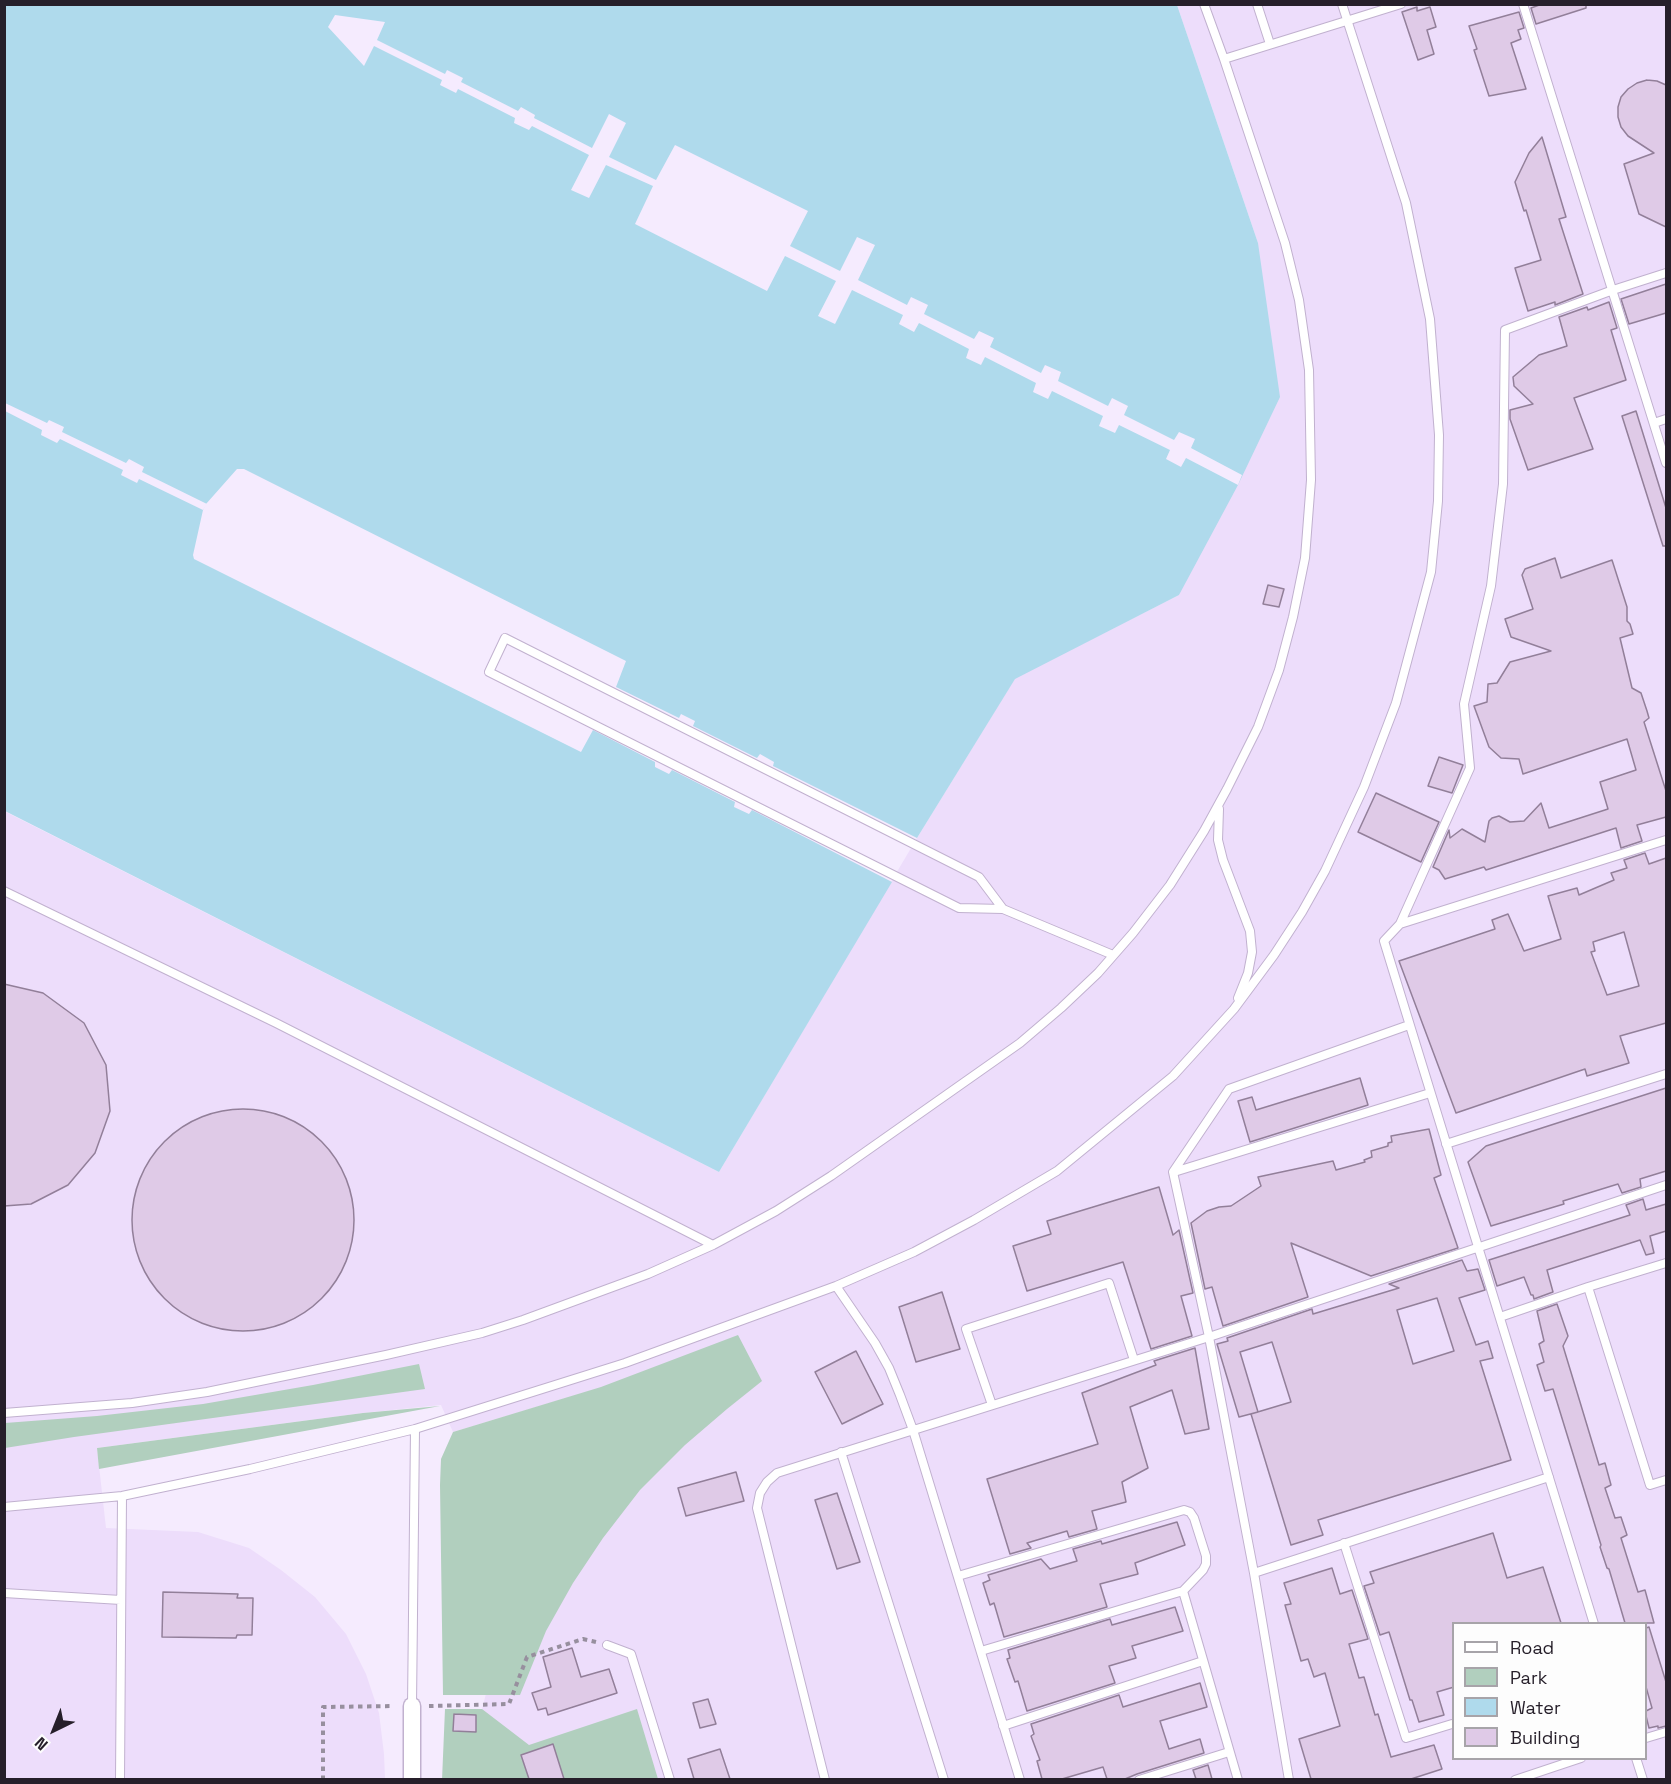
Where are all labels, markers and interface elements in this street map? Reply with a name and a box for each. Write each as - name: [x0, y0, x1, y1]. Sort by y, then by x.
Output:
- legend: [1452, 1622, 1647, 1760]
- text: Road: [1510, 1636, 1554, 1659]
- text: Park: [1510, 1666, 1547, 1689]
- text: Water: [1510, 1696, 1561, 1719]
- north arrow: [24, 1700, 84, 1760]
- text: Building: [1510, 1726, 1580, 1749]
- text: N: [30, 1732, 52, 1755]

